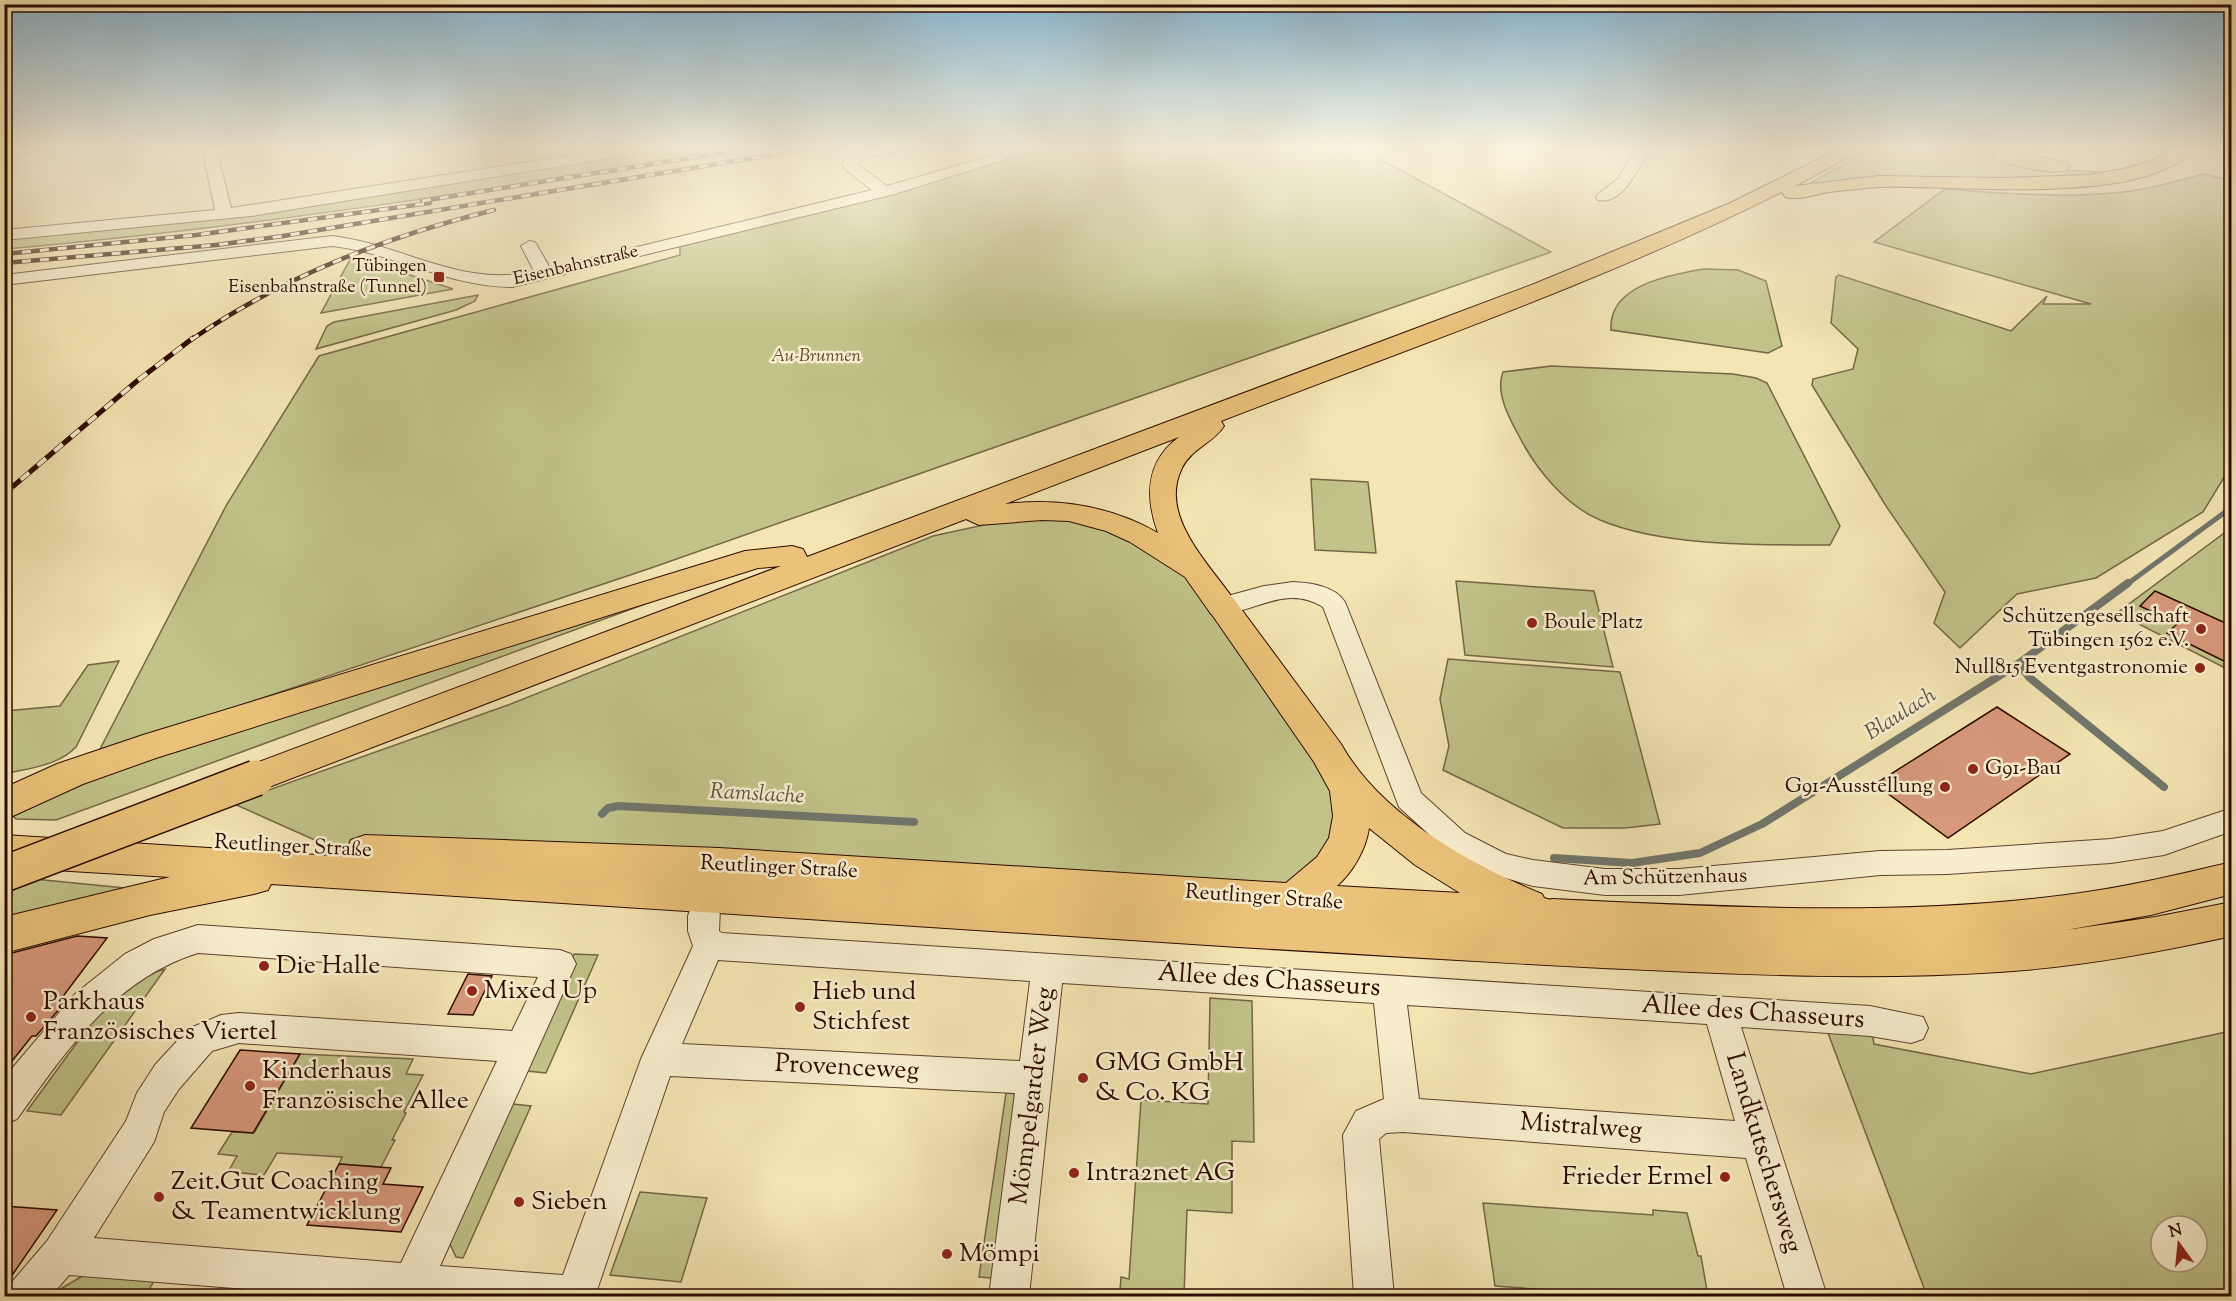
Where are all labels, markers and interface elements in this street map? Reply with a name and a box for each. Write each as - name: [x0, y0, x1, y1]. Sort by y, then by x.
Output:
- street label: Eisenbahnstraße: [511, 239, 641, 293]
- place label: Tübingen Eisenbahnstraße (Tunnel): [228, 254, 427, 301]
- marker: Tübingen Eisenbahnstraße (Tunnel): [432, 270, 446, 284]
- park label: Au-Brunnen: [771, 344, 861, 370]
- place label: Schützengesellschaft Tübingen 1562 e.V.: [2002, 602, 2189, 656]
- place label: Boule Platz: [1544, 608, 1643, 638]
- marker: Boule Platz: [1525, 616, 1539, 630]
- marker: Schützengesellschaft Tübingen 1562 e.V.: [2194, 622, 2208, 636]
- place label: Null815 Eventgastronomie: [1955, 653, 2188, 683]
- marker: Null815 Eventgastronomie: [2193, 661, 2207, 675]
- water label: Blaulach: [1859, 680, 1943, 749]
- place label: G91-Bau: [1985, 754, 2061, 784]
- marker: G91-Bau: [1966, 762, 1980, 776]
- place label: G91-Ausstellung: [1785, 772, 1933, 802]
- water label: Ramslache: [709, 777, 805, 813]
- marker: G91-Ausstellung: [1938, 780, 1952, 794]
- street label: Reutlinger Straße: [213, 828, 373, 866]
- street label: Reutlinger Straße: [699, 849, 859, 887]
- street label: Am Schützenhaus: [1583, 862, 1747, 894]
- street label: Reutlinger Straße: [1184, 878, 1344, 918]
- place label: Die Halle: [276, 948, 380, 985]
- street label: Allee des Chasseurs: [1156, 955, 1382, 1007]
- marker: Die Halle: [257, 959, 271, 973]
- place label: Mixed Up: [484, 973, 597, 1010]
- place label: Hieb und Stichfest: [812, 974, 917, 1041]
- place label: Parkhaus Französisches Viertel: [43, 984, 277, 1051]
- marker: Mixed Up: [465, 984, 479, 998]
- street label: Mömpelgarder Weg: [1001, 985, 1065, 1207]
- street label: Allee des Chasseurs: [1640, 987, 1866, 1039]
- marker: Hieb und Stichfest: [793, 1000, 807, 1014]
- marker: Parkhaus Französisches Viertel: [24, 1010, 38, 1024]
- place label: GMG GmbH & Co. KG: [1095, 1045, 1244, 1112]
- street label: Provenceweg: [774, 1046, 920, 1090]
- street label: Landkutschersweg: [1715, 1048, 1811, 1258]
- place label: Kinderhaus Französische Allee: [262, 1053, 469, 1120]
- marker: GMG GmbH & Co. KG: [1076, 1071, 1090, 1085]
- marker: Kinderhaus Französische Allee: [243, 1079, 257, 1093]
- street label: Mistralweg: [1519, 1104, 1643, 1150]
- place label: Intra2net AG: [1086, 1155, 1235, 1192]
- place label: Frieder Ermel: [1562, 1159, 1713, 1196]
- place label: Zeit.Gut Coaching & Teamentwicklung: [171, 1164, 401, 1231]
- marker: Intra2net AG: [1067, 1166, 1081, 1180]
- marker: Frieder Ermel: [1718, 1170, 1732, 1184]
- place label: Sieben: [531, 1184, 607, 1221]
- marker: Zeit.Gut Coaching & Teamentwicklung: [152, 1190, 166, 1204]
- marker: Sieben: [512, 1195, 526, 1209]
- north arrow: [2149, 1214, 2209, 1274]
- text: N: [2167, 1219, 2185, 1245]
- place label: Mömpi: [959, 1236, 1040, 1273]
- marker: Mömpi: [940, 1247, 954, 1261]

